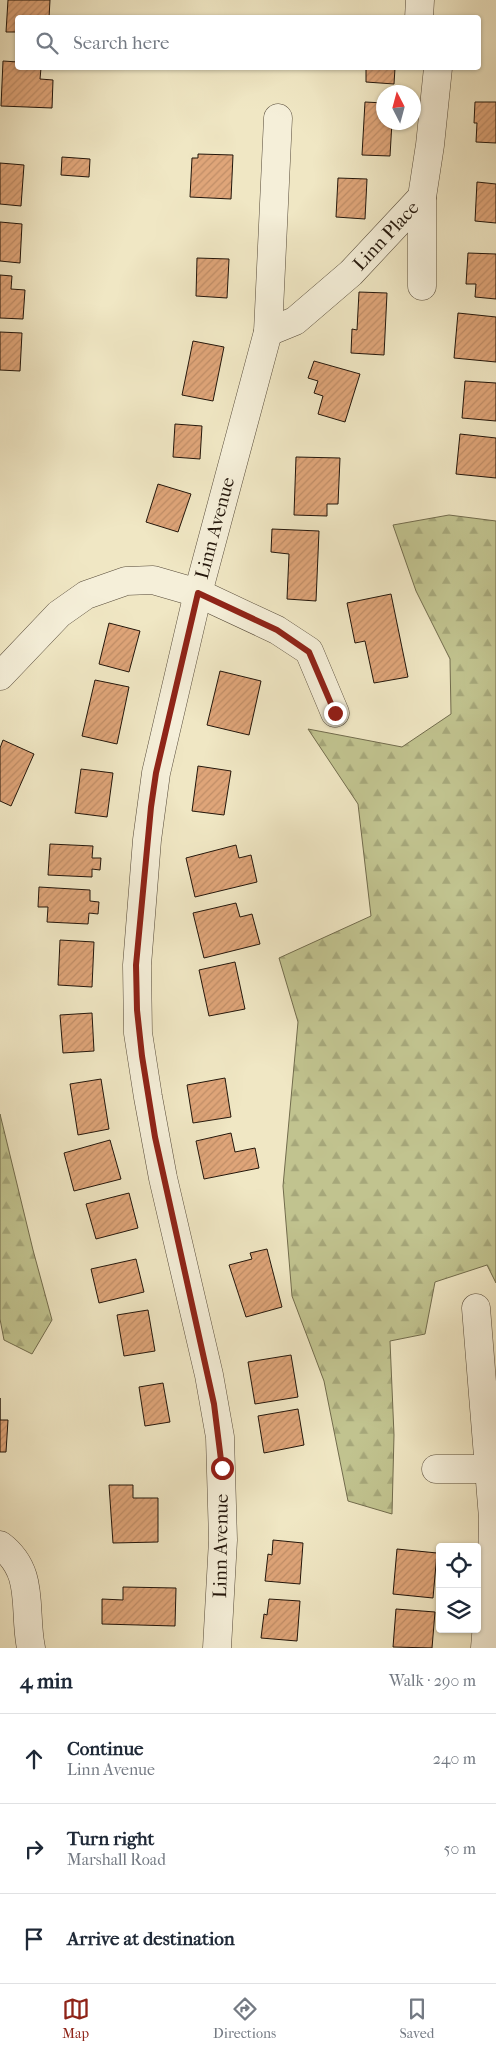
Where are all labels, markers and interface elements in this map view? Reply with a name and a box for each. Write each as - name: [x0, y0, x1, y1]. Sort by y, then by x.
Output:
- search box: [15, 15, 481, 70]
- icon: search: [33, 29, 61, 57]
- text: Search here: [73, 32, 169, 54]
- north arrow: [376, 85, 421, 130]
- street label: Linn Place: [348, 197, 424, 275]
- street label: Linn Avenue: [191, 475, 239, 581]
- route end: [324, 702, 347, 725]
- route start: [211, 1457, 234, 1480]
- street label: Linn Avenue: [209, 1494, 233, 1598]
- map controls: [436, 1543, 481, 1633]
- button: locate: [436, 1543, 481, 1588]
- button: layers: [436, 1588, 481, 1633]
- text: 4 min: [20, 1669, 73, 1693]
- text: Walk · 290 m: [389, 1671, 476, 1690]
- text: Continue: [67, 1738, 143, 1760]
- icon: ahead: [20, 1745, 48, 1773]
- text: 240 m: [433, 1749, 476, 1768]
- text: Linn Avenue: [67, 1760, 155, 1779]
- text: Turn right: [67, 1828, 154, 1850]
- icon: right: [20, 1835, 48, 1863]
- text: 50 m: [444, 1839, 476, 1858]
- text: Marshall Road: [67, 1850, 166, 1869]
- icon: arrive: [20, 1925, 48, 1953]
- text: Arrive at destination: [67, 1928, 235, 1950]
- tab: Map: [62, 1995, 90, 2042]
- tab: Directions: [213, 1995, 276, 2042]
- tab: Saved: [400, 1995, 434, 2042]

